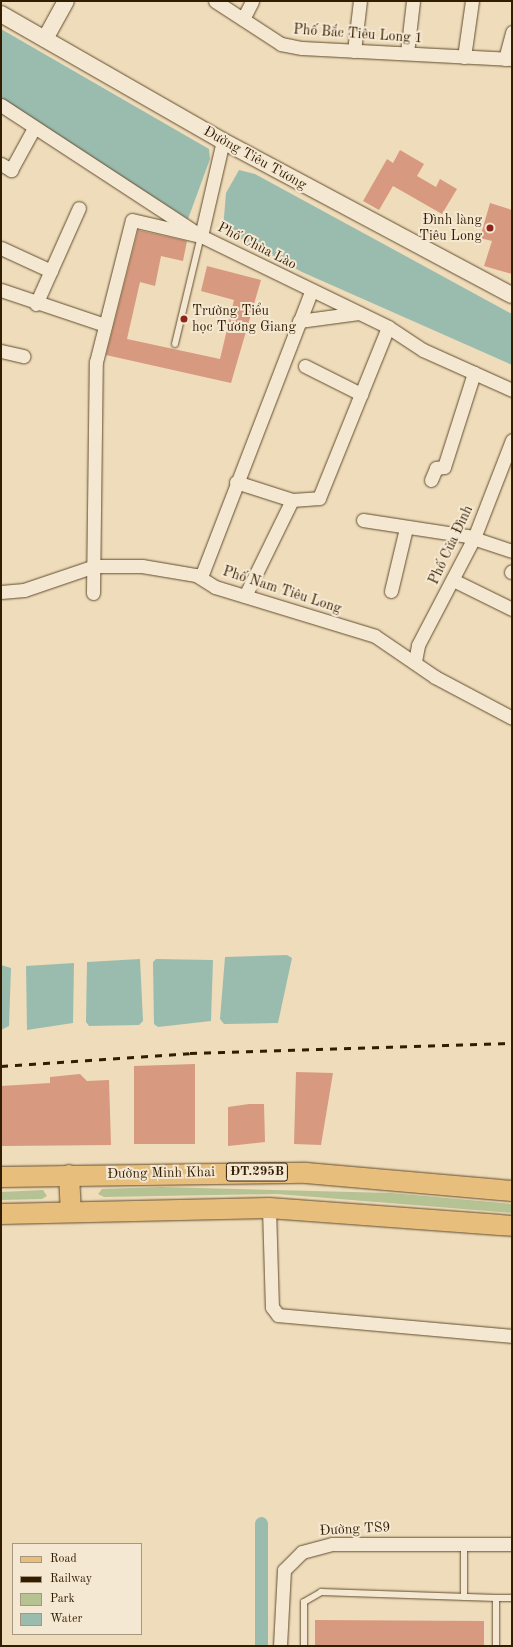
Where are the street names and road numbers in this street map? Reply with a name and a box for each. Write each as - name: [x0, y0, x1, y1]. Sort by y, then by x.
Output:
- street label: Phố Bắc Tiêu Long 1: [293, 21, 423, 47]
- street label: Đường Tiêu Tương: [200, 123, 310, 193]
- street label: Phố Chùa Lào: [215, 219, 299, 273]
- street label: Phố Cửa Đình: [425, 503, 477, 587]
- street label: Phố Nam Tiêu Long: [221, 563, 343, 617]
- road number: ĐT.295B: [225, 1161, 289, 1183]
- street label: Đường Minh Khai: [107, 1164, 215, 1182]
- street label: Đường TS9: [319, 1519, 391, 1539]

